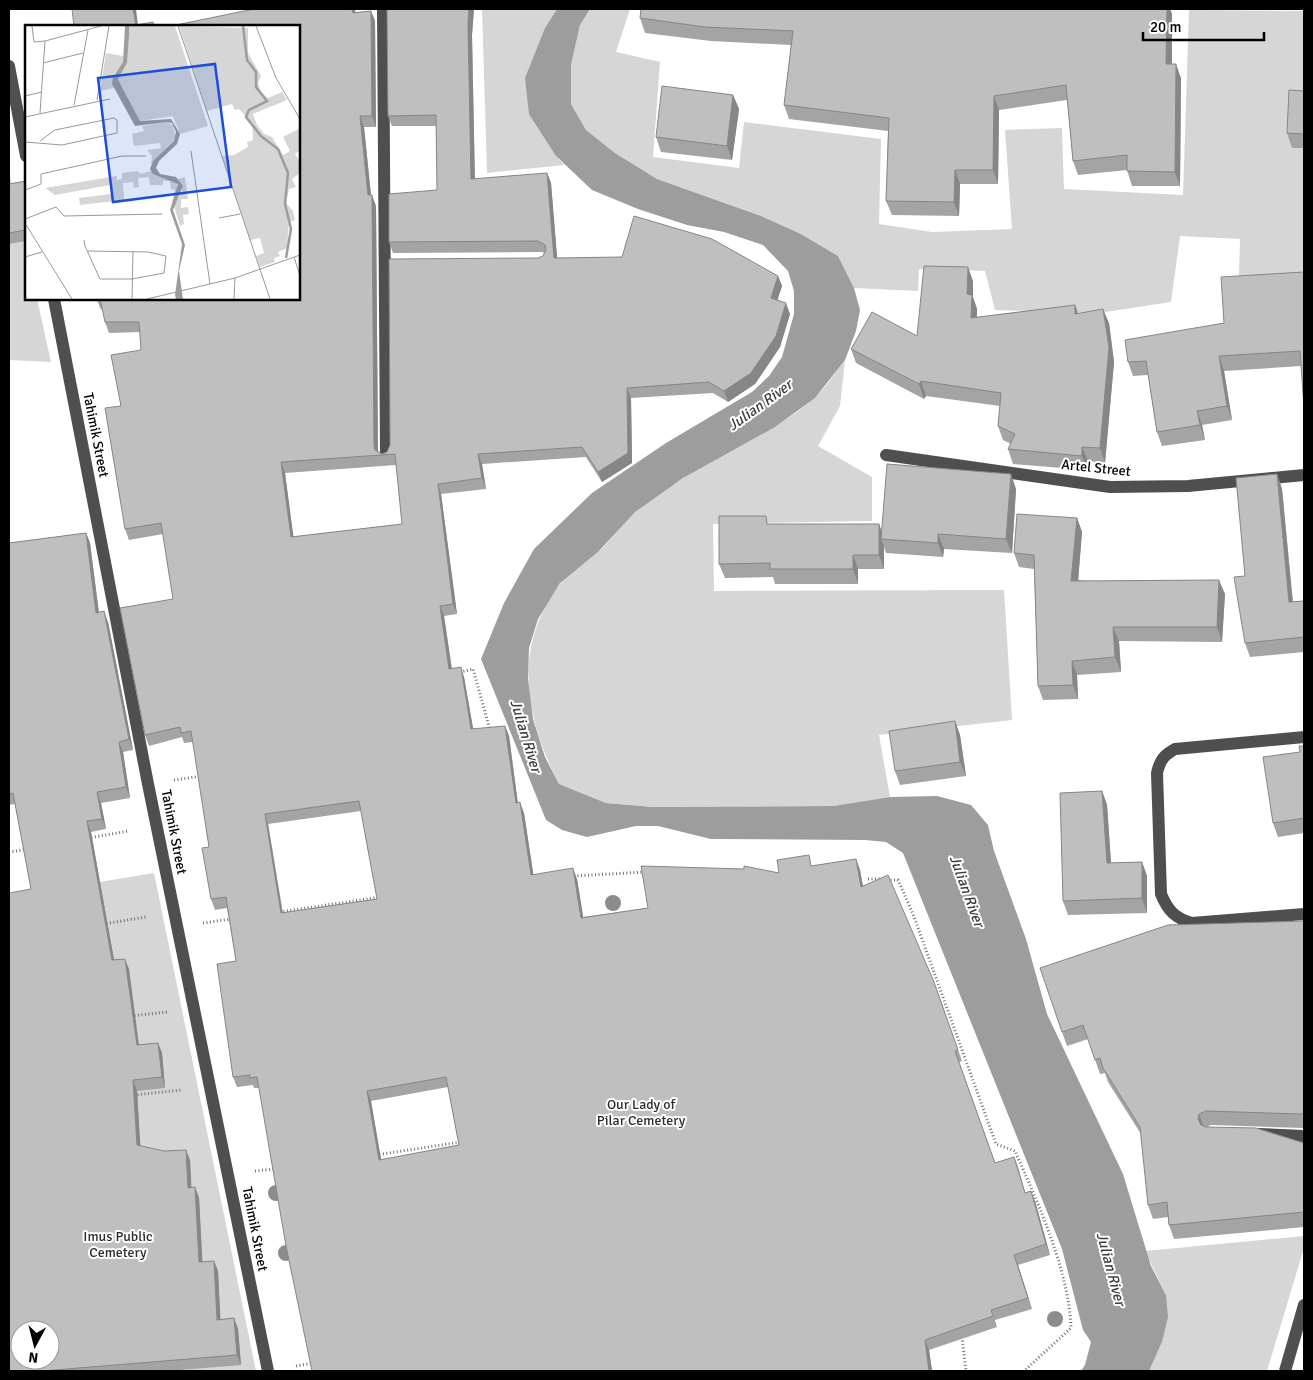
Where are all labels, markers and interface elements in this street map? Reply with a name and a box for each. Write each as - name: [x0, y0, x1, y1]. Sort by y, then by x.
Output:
- scale bar: [1143, 10, 1264, 42]
- text: 20 m: [1150, 18, 1181, 36]
- inset map: [25, 25, 300, 300]
- water label: Julian River: [724, 374, 798, 434]
- street label: Tahimik Street: [79, 391, 113, 479]
- street label: Artel Street: [1061, 456, 1132, 480]
- water label: Julian River: [506, 698, 546, 777]
- street label: Tahimik Street: [157, 788, 191, 876]
- water label: Julian River: [946, 853, 989, 932]
- park label: Our Lady of Pilar Cemetery: [597, 1096, 686, 1129]
- street label: Tahimik Street: [238, 1185, 272, 1273]
- park label: Imus Public Cemetery: [83, 1228, 153, 1261]
- water label: Julian River: [1093, 1230, 1130, 1310]
- north arrow: [10, 1320, 60, 1370]
- text: N: [28, 1348, 39, 1366]

